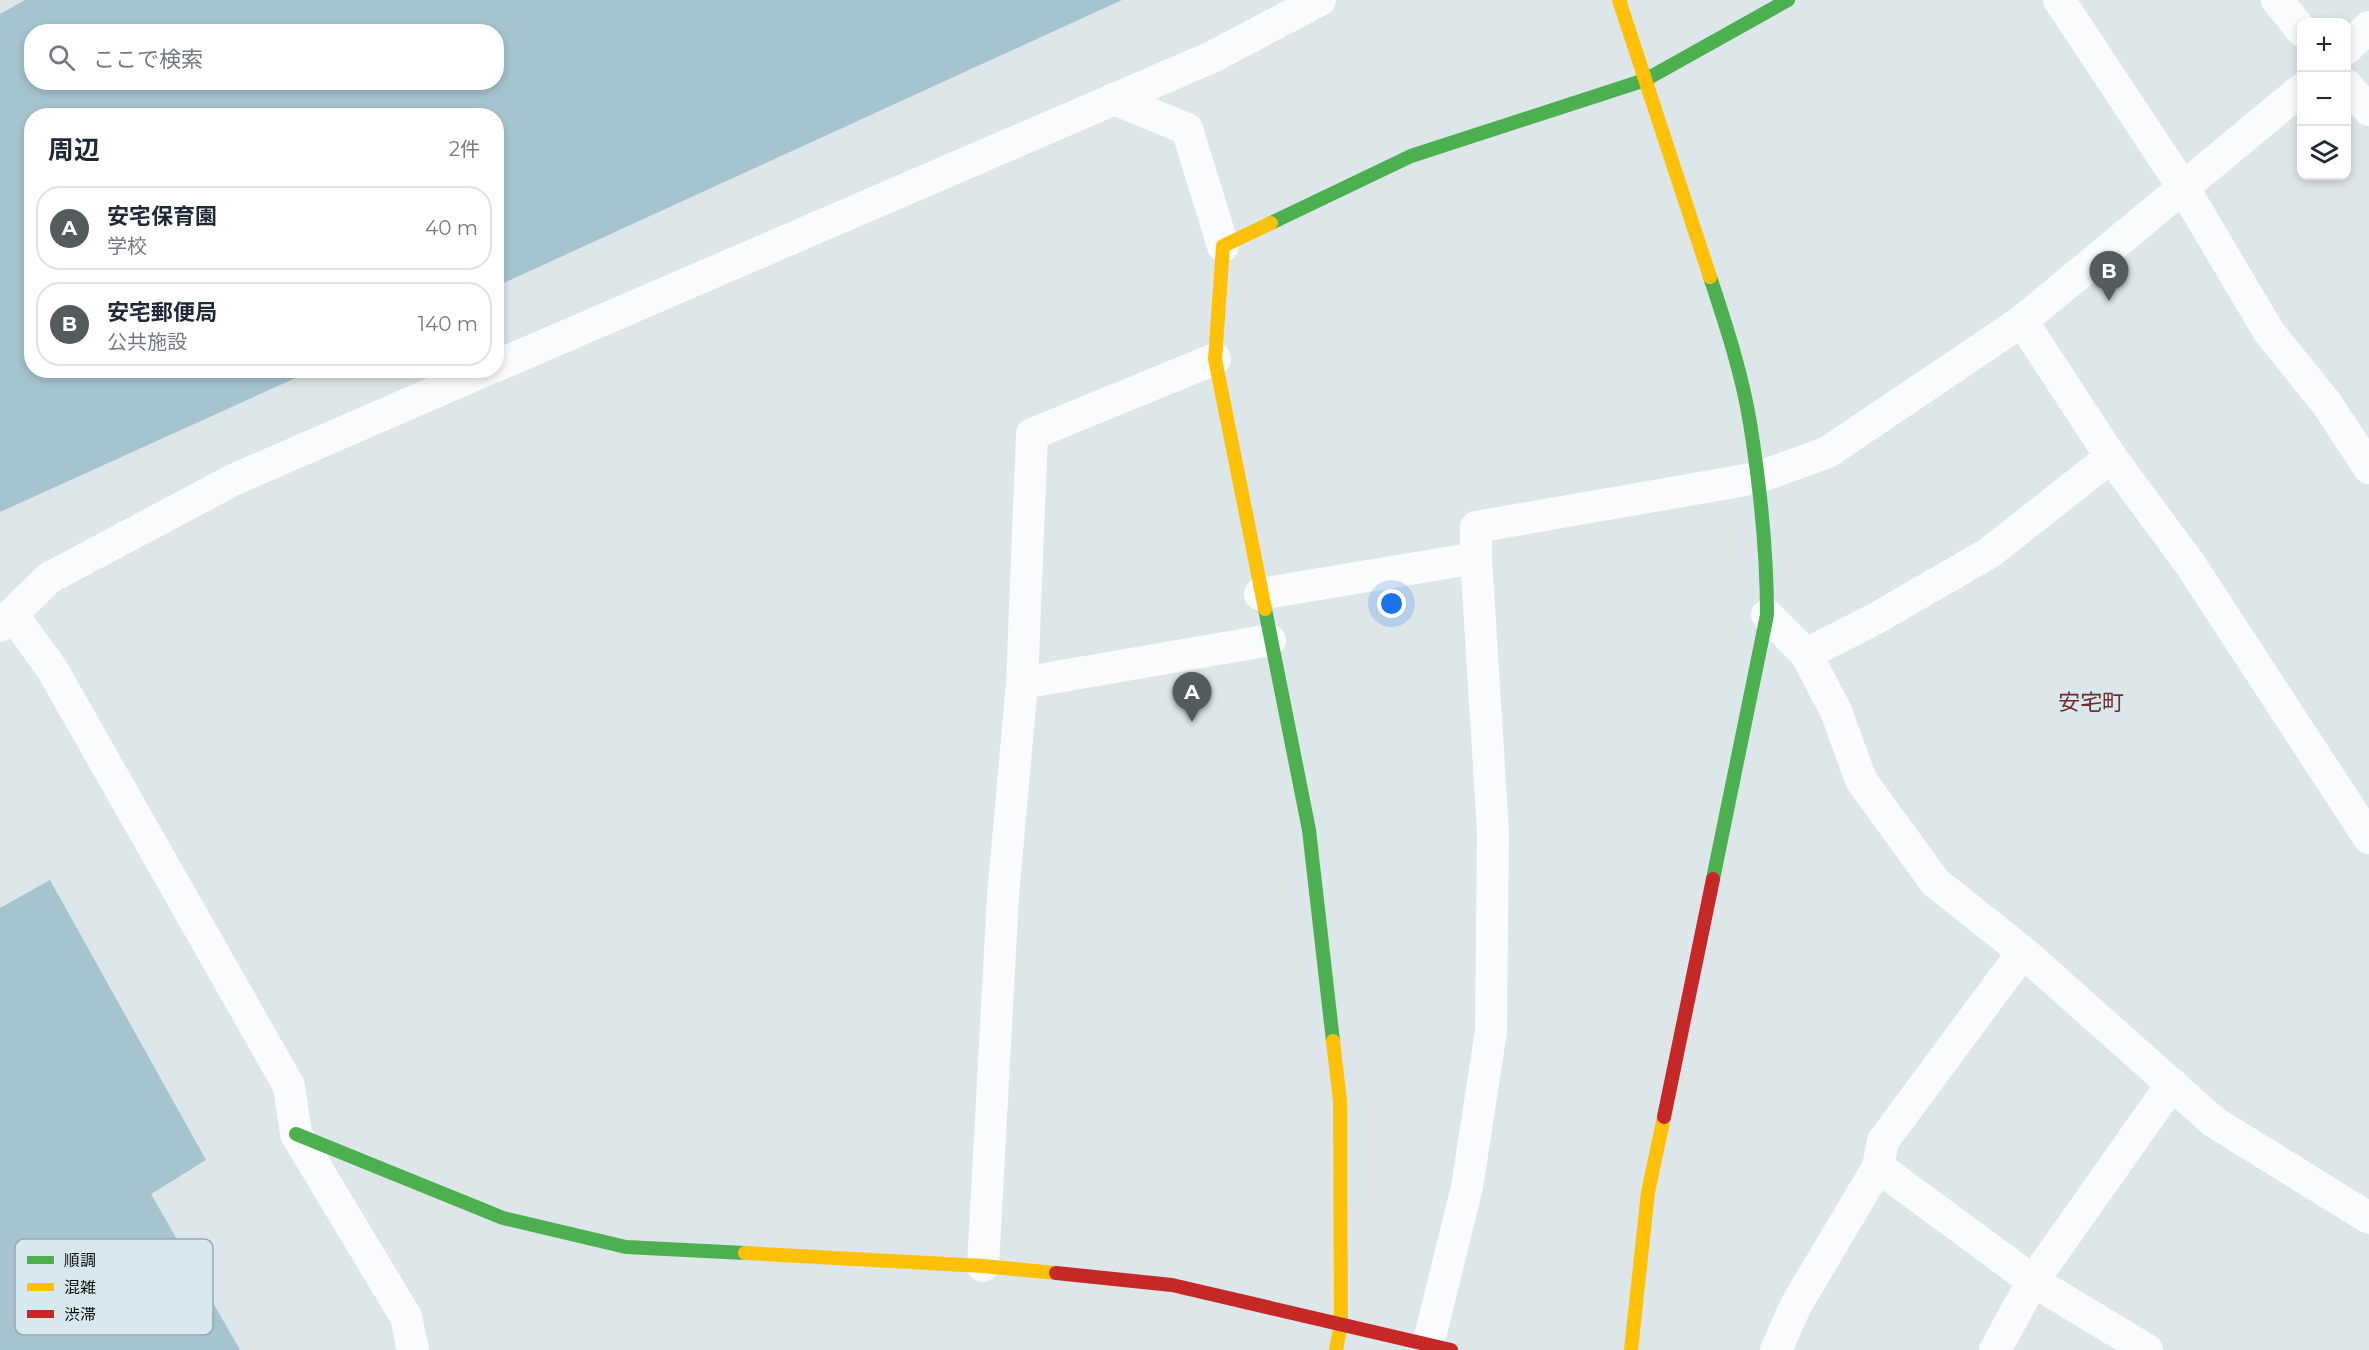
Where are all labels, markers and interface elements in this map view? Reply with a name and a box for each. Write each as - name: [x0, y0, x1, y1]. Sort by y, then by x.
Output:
- map controls: [2297, 18, 2351, 180]
- button: +: [2297, 18, 2351, 72]
- search box: [24, 24, 504, 90]
- icon: search: [45, 41, 78, 74]
- text: ここで検索: [93, 46, 203, 73]
- button: −: [2297, 72, 2351, 126]
- button: layers: [2297, 126, 2351, 180]
- text: 周辺: [48, 134, 100, 166]
- text: 2件: [449, 137, 480, 161]
- text: 安宅保育園: [107, 203, 217, 230]
- text: A: [62, 216, 77, 240]
- text: 40 m: [425, 216, 478, 240]
- text: 学校: [107, 234, 147, 258]
- pin: B: [2090, 252, 2128, 301]
- text: 安宅郵便局: [107, 299, 217, 326]
- text: B: [62, 312, 77, 336]
- text: 140 m: [418, 312, 478, 336]
- text: 公共施設: [107, 330, 187, 354]
- your location: [1377, 589, 1406, 618]
- pin: A: [1172, 672, 1212, 722]
- district label: 安宅町: [2058, 689, 2124, 716]
- legend: [15, 1239, 213, 1335]
- text: 順調: [64, 1251, 96, 1270]
- text: 混雑: [64, 1278, 96, 1297]
- text: 渋滞: [64, 1305, 96, 1324]

